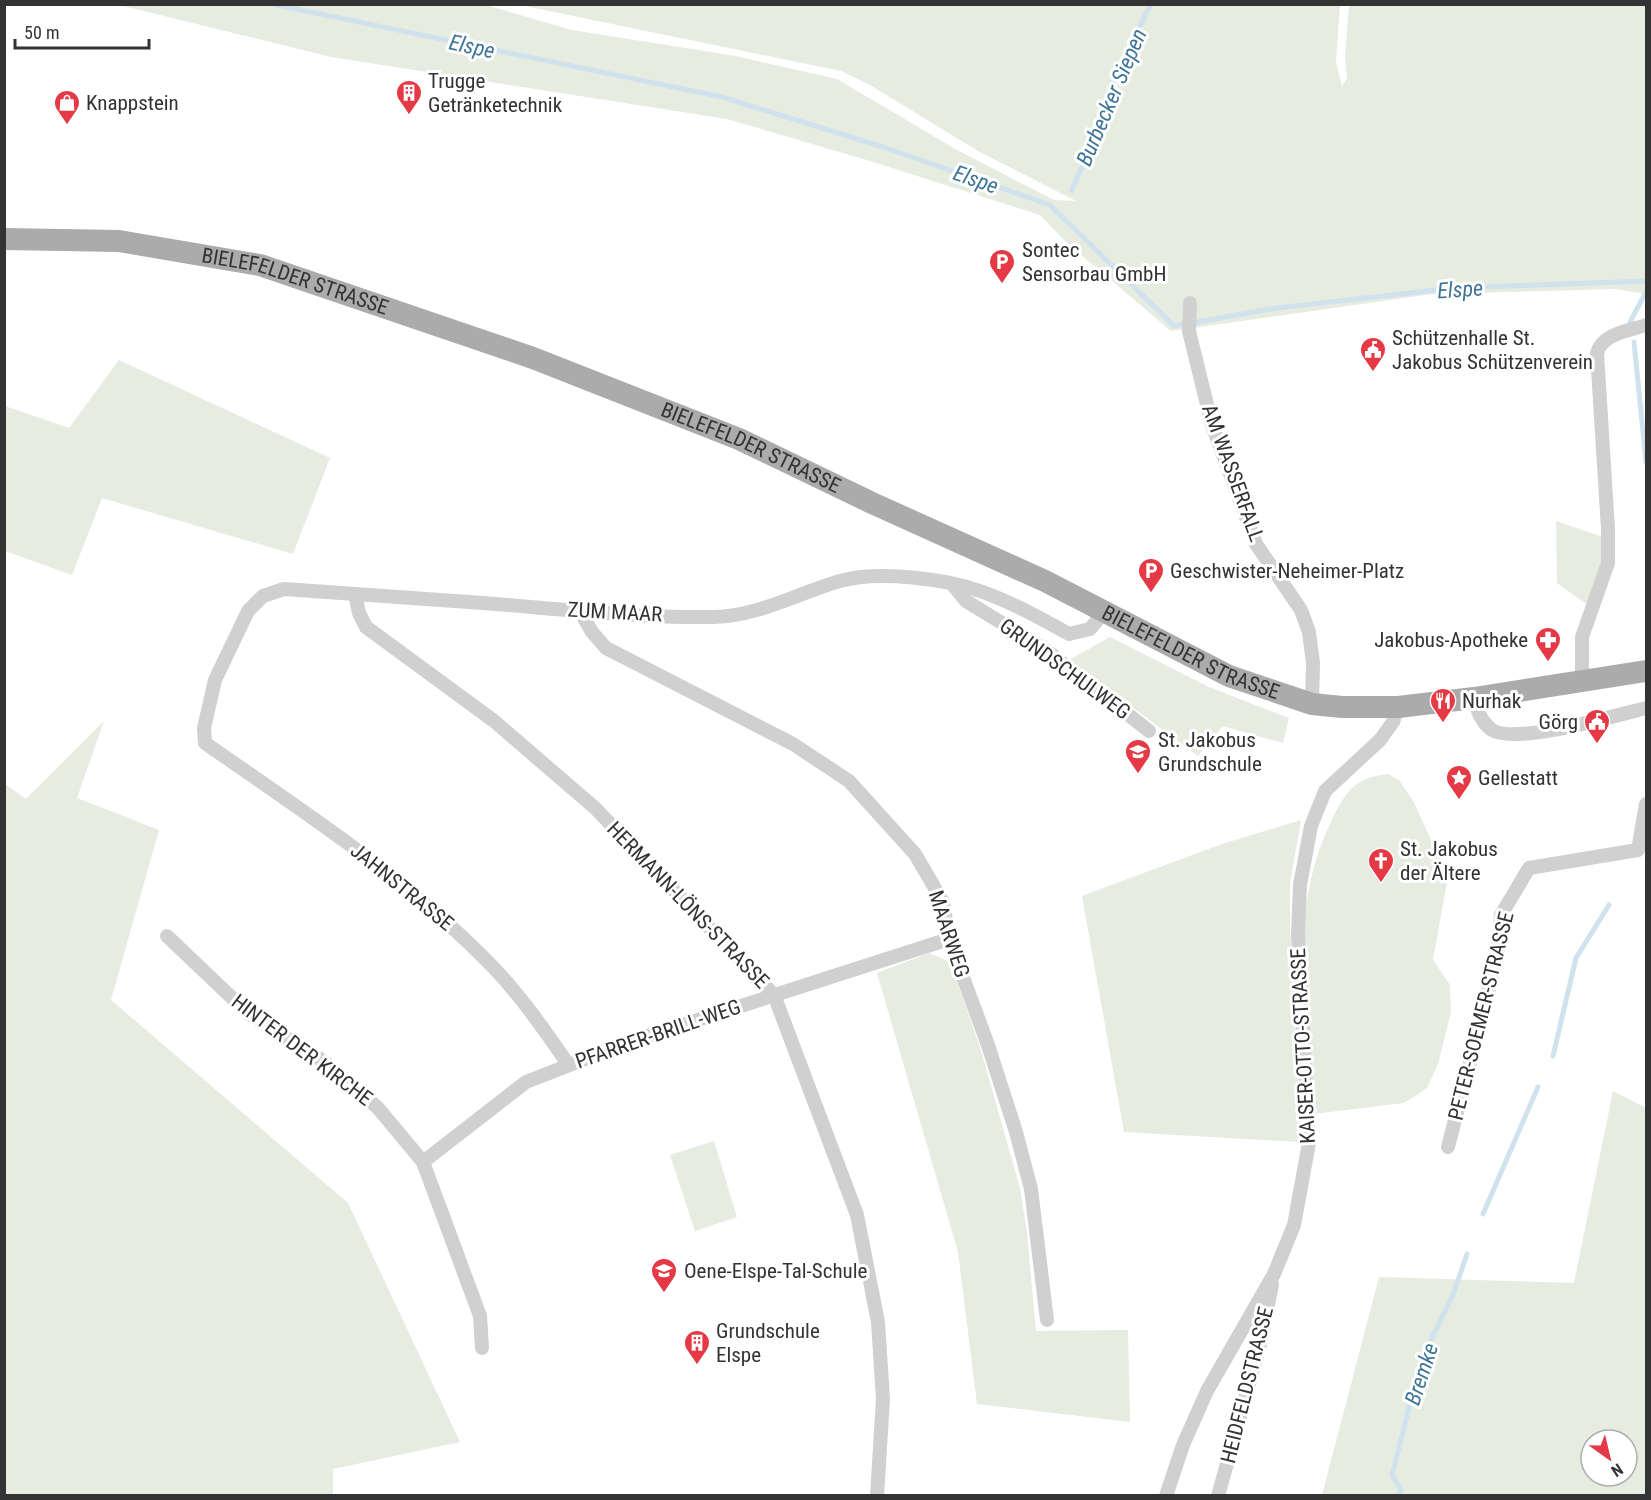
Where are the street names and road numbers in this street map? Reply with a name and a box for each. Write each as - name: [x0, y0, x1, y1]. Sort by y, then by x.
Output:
- street label: BIELEFELDER STRASSE: [200, 243, 392, 320]
- street label: BIELEFELDER STRASSE: [658, 398, 844, 498]
- street label: AM WASSERFALL: [1197, 401, 1269, 545]
- street label: ZUM MAAR: [567, 598, 663, 626]
- street label: BIELEFELDER STRASSE: [1098, 601, 1283, 704]
- street label: GRUNDSCHULWEG: [995, 614, 1135, 724]
- street label: HERMANN-LÖNS-STRASSE: [602, 817, 774, 993]
- street label: JAHNSTRASSE: [346, 838, 458, 936]
- street label: MAARWEG: [924, 887, 974, 981]
- street label: PETER-SOEMER-STRASSE: [1443, 909, 1519, 1123]
- street label: KAISER-OTTO-STRASSE: [1286, 948, 1320, 1144]
- street label: HINTER DER KIRCHE: [227, 989, 377, 1111]
- street label: PFARRER-BRILL-WEG: [572, 994, 744, 1074]
- street label: HEIDFELDSTRASSE: [1216, 1304, 1278, 1466]

